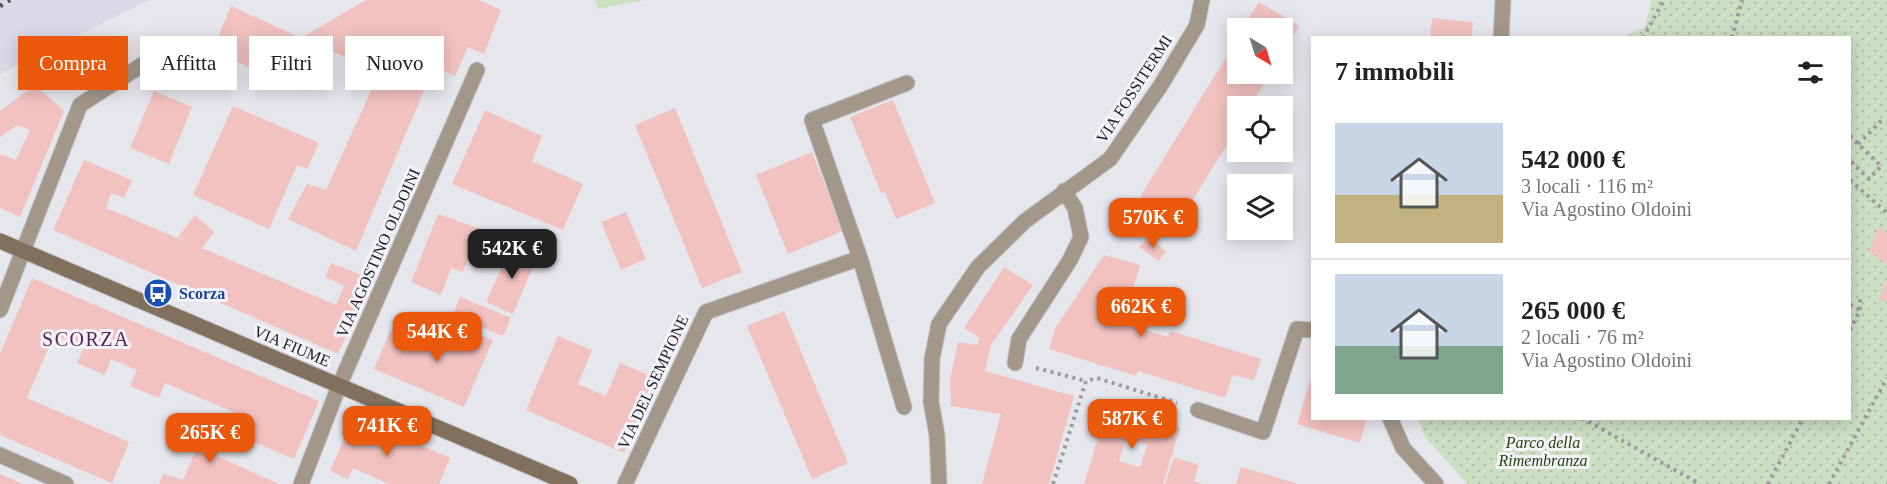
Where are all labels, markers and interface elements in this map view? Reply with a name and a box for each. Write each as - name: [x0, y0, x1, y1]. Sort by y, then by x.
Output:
- north arrow: [1227, 18, 1293, 84]
- map controls: [1227, 18, 1293, 240]
- street label: VIA FOSSITERMI: [1093, 32, 1175, 146]
- chip: Compra: [18, 36, 128, 90]
- chip: Affitta: [140, 36, 237, 90]
- chip: Filtri: [249, 36, 333, 90]
- chip: Nuovo: [345, 36, 444, 90]
- icon: filters: [1794, 56, 1827, 89]
- text: 7 immobili: [1335, 57, 1454, 86]
- button: locate: [1227, 96, 1293, 162]
- text: 542 000 €: [1521, 145, 1625, 174]
- icon: home: [1383, 147, 1455, 219]
- street label: VIA AGOSTINO OLDOINI: [333, 166, 423, 340]
- button: layers: [1227, 174, 1293, 240]
- text: 3 locali · 116 m²: [1521, 175, 1653, 197]
- pin: 570K €: [1104, 198, 1202, 249]
- text: Via Agostino Oldoini: [1521, 198, 1692, 220]
- text: 570K €: [1123, 206, 1183, 228]
- pin: 542K €: [463, 229, 561, 280]
- text: 542K €: [482, 237, 542, 259]
- bus stop icon: Scorza: [142, 277, 174, 309]
- place label: Scorza: [179, 285, 225, 302]
- pin: 662K €: [1092, 287, 1190, 338]
- text: 662K €: [1111, 295, 1171, 317]
- text: 265 000 €: [1521, 296, 1625, 325]
- icon: home: [1383, 298, 1455, 370]
- pin: 544K €: [388, 312, 486, 363]
- street label: VIA DEL SEMPIONE: [614, 312, 692, 452]
- text: 544K €: [407, 320, 467, 342]
- street label: VIA FIUME: [251, 322, 333, 370]
- text: 2 locali · 76 m²: [1521, 326, 1644, 348]
- district label: SCORZA: [42, 328, 130, 350]
- text: Via Agostino Oldoini: [1521, 349, 1692, 371]
- pin: 587K €: [1083, 399, 1181, 450]
- pin: 741K €: [338, 406, 436, 457]
- text: 587K €: [1102, 407, 1162, 429]
- pin: 265K €: [161, 413, 259, 464]
- text: 741K €: [357, 414, 417, 436]
- text: 265K €: [180, 421, 240, 443]
- park label: Parco della Rimembranza: [1498, 434, 1587, 469]

